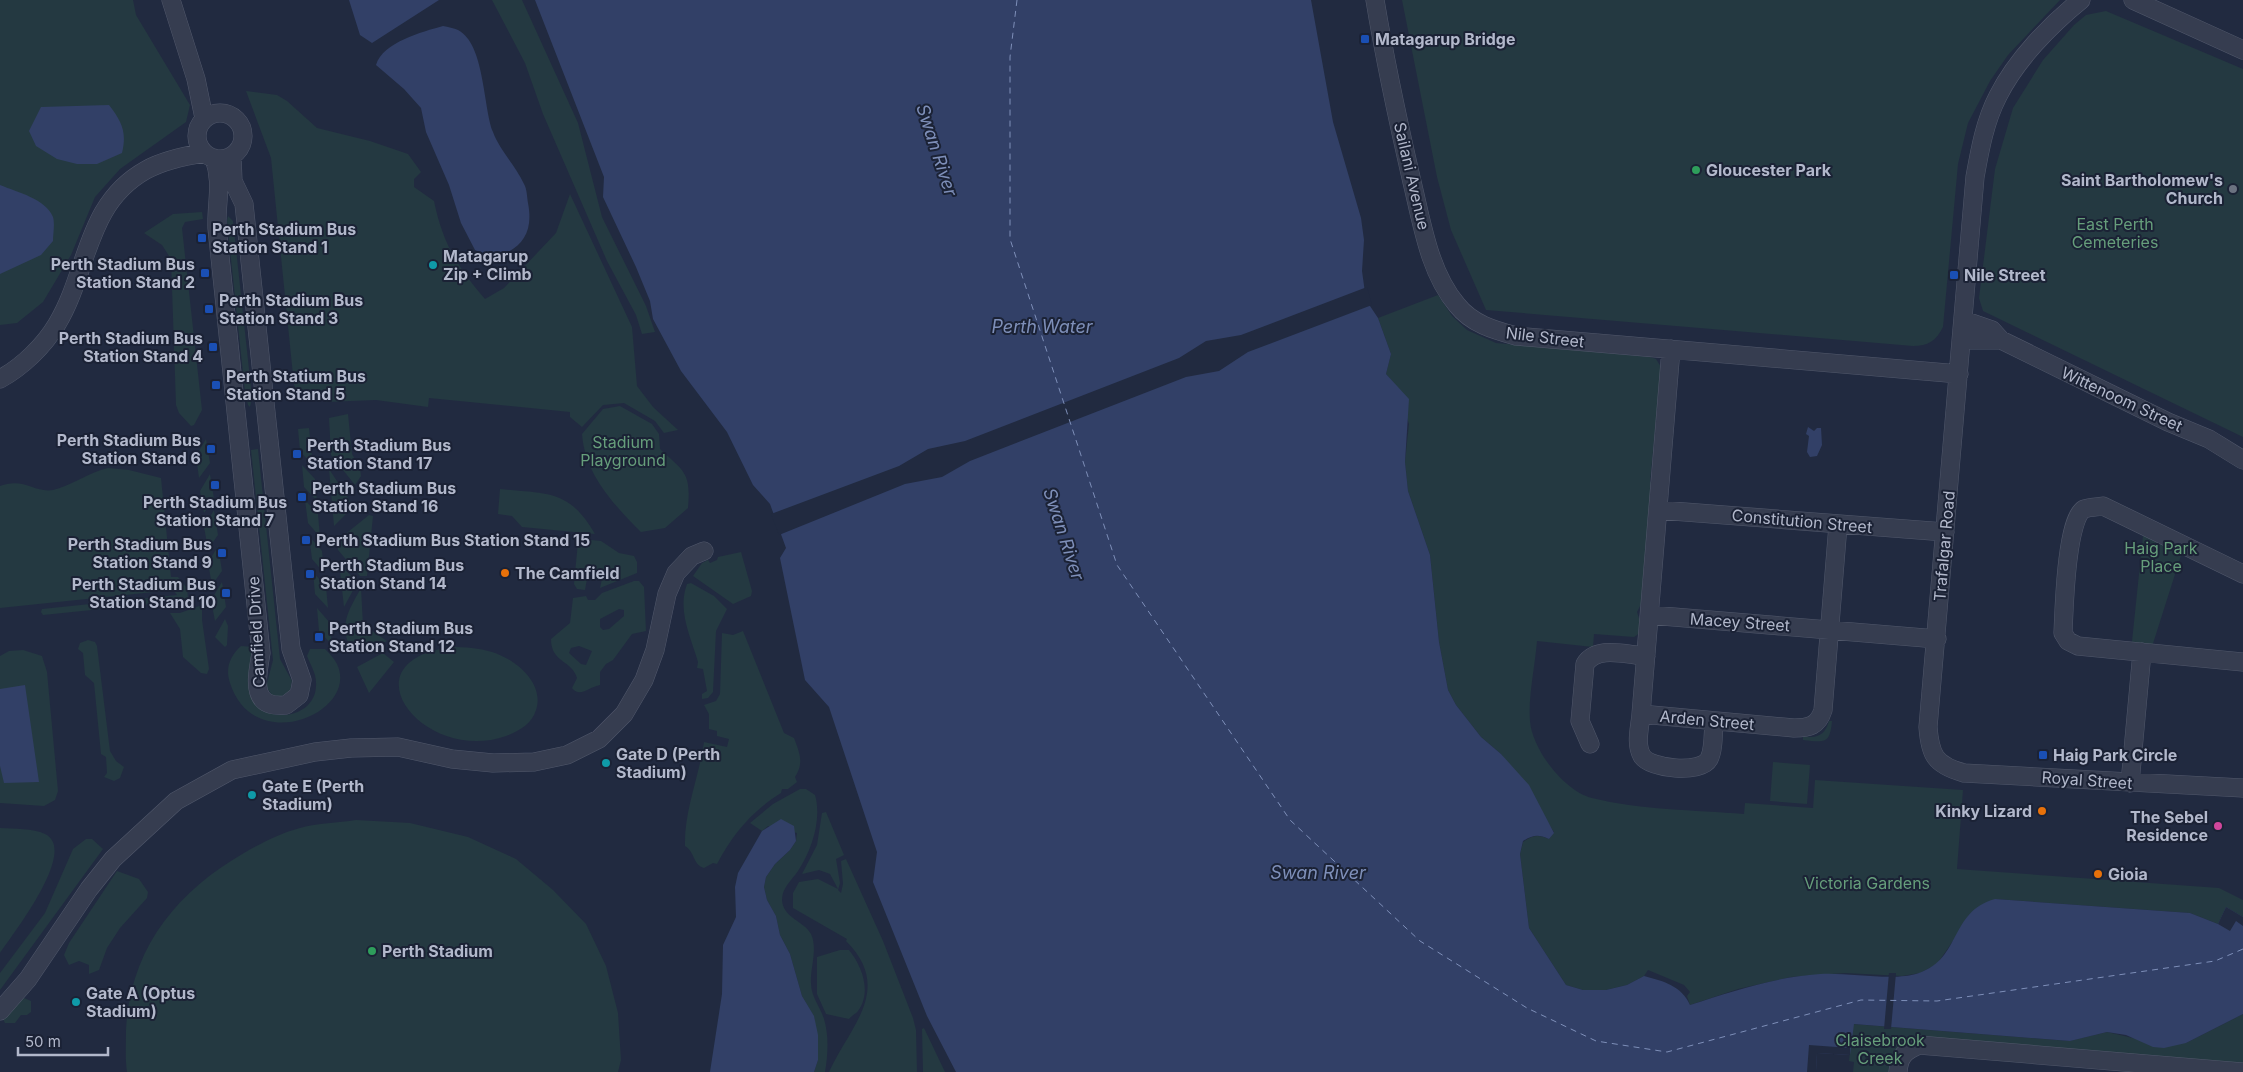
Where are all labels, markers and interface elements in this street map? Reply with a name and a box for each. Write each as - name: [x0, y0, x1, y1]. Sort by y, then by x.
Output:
- place label: Matagarup Bridge: [1375, 29, 1515, 49]
- marker: Matagarup Bridge: [1359, 33, 1371, 45]
- water label: Swan River: [912, 101, 962, 200]
- street label: Sailani Avenue: [1390, 120, 1434, 232]
- place label: Gloucester Park: [1706, 160, 1832, 180]
- marker: Gloucester Park: [1690, 164, 1702, 176]
- place label: Saint Bartholomew's Church: [2061, 170, 2223, 208]
- marker: Saint Bartholomew's Church: [2227, 183, 2239, 195]
- park label: East Perth Cemeteries: [2072, 214, 2158, 252]
- place label: Perth Stadium Bus Station Stand 1: [212, 219, 356, 257]
- marker: Perth Stadium Bus Station Stand 1: [196, 232, 208, 244]
- place label: Matagarup Zip + Climb: [443, 246, 532, 284]
- place label: Perth Stadium Bus Station Stand 2: [51, 254, 195, 292]
- marker: Matagarup Zip + Climb: [427, 259, 439, 271]
- place label: Nile Street: [1964, 265, 2046, 285]
- marker: Perth Stadium Bus Station Stand 2: [199, 267, 211, 279]
- marker: Nile Street: [1948, 269, 1960, 281]
- place label: Perth Stadium Bus Station Stand 3: [219, 290, 363, 328]
- marker: Perth Stadium Bus Station Stand 3: [203, 303, 215, 315]
- water label: Perth Water: [991, 316, 1094, 337]
- street label: Nile Street: [1505, 322, 1585, 352]
- place label: Perth Stadium Bus Station Stand 4: [59, 328, 203, 366]
- marker: Perth Stadium Bus Station Stand 4: [207, 341, 219, 353]
- street label: Wittenoom Street: [2058, 362, 2186, 436]
- place label: Perth Statium Bus Station Stand 5: [226, 366, 366, 404]
- marker: Perth Statium Bus Station Stand 5: [210, 379, 222, 391]
- place label: Perth Stadium Bus Station Stand 6: [57, 430, 201, 468]
- park label: Stadium Playground: [580, 432, 666, 470]
- place label: Perth Stadium Bus Station Stand 17: [307, 435, 451, 473]
- marker: Perth Stadium Bus Station Stand 6: [205, 443, 217, 455]
- marker: Perth Stadium Bus Station Stand 17: [291, 448, 303, 460]
- place label: Perth Stadium Bus Station Stand 16: [312, 478, 456, 516]
- marker: Perth Stadium Bus Station Stand 7: [209, 479, 221, 491]
- water label: Swan River: [1039, 485, 1089, 584]
- street label: Trafalgar Road: [1929, 490, 1959, 602]
- marker: Perth Stadium Bus Station Stand 16: [296, 491, 308, 503]
- place label: Perth Stadium Bus Station Stand 7: [143, 492, 287, 530]
- street label: Constitution Street: [1731, 505, 1873, 537]
- place label: Perth Stadium Bus Station Stand 15: [316, 530, 590, 550]
- place label: Perth Stadium Bus Station Stand 9: [68, 534, 212, 572]
- marker: Perth Stadium Bus Station Stand 15: [300, 534, 312, 546]
- park label: Haig Park Place: [2124, 538, 2198, 576]
- marker: Perth Stadium Bus Station Stand 9: [216, 547, 228, 559]
- place label: Perth Stadium Bus Station Stand 14: [320, 555, 464, 593]
- place label: The Camfield: [515, 563, 619, 583]
- marker: The Camfield: [499, 567, 511, 579]
- marker: Perth Stadium Bus Station Stand 14: [304, 568, 316, 580]
- place label: Perth Stadium Bus Station Stand 10: [72, 574, 216, 612]
- street label: Camfield Drive: [243, 576, 269, 688]
- marker: Perth Stadium Bus Station Stand 10: [220, 587, 232, 599]
- street label: Macey Street: [1689, 609, 1791, 635]
- place label: Perth Stadium Bus Station Stand 12: [329, 618, 473, 656]
- marker: Perth Stadium Bus Station Stand 12: [313, 631, 325, 643]
- street label: Arden Street: [1659, 706, 1755, 734]
- place label: Gate D (Perth Stadium): [616, 744, 720, 782]
- place label: Haig Park Circle: [2053, 745, 2177, 765]
- marker: Haig Park Circle: [2037, 749, 2049, 761]
- marker: Gate D (Perth Stadium): [600, 757, 612, 769]
- street label: Royal Street: [2041, 767, 2133, 793]
- place label: Gate E (Perth Stadium): [262, 776, 364, 814]
- marker: Gate E (Perth Stadium): [246, 789, 258, 801]
- place label: Kinky Lizard: [1935, 801, 2032, 821]
- marker: Kinky Lizard: [2036, 805, 2048, 817]
- place label: The Sebel Residence: [2126, 807, 2208, 845]
- marker: The Sebel Residence: [2212, 820, 2224, 832]
- water label: Swan River: [1270, 862, 1367, 883]
- place label: Gioia: [2108, 864, 2148, 884]
- marker: Gioia: [2092, 868, 2104, 880]
- park label: Victoria Gardens: [1804, 873, 1930, 893]
- place label: Perth Stadium: [382, 941, 493, 961]
- marker: Perth Stadium: [366, 945, 378, 957]
- place label: Gate A (Optus Stadium): [86, 983, 195, 1021]
- marker: Gate A (Optus Stadium): [70, 996, 82, 1008]
- scale bar: [18, 1024, 108, 1056]
- park label: Claisebrook Creek: [1835, 1030, 1925, 1068]
- text: 50 m: [25, 1032, 61, 1051]

